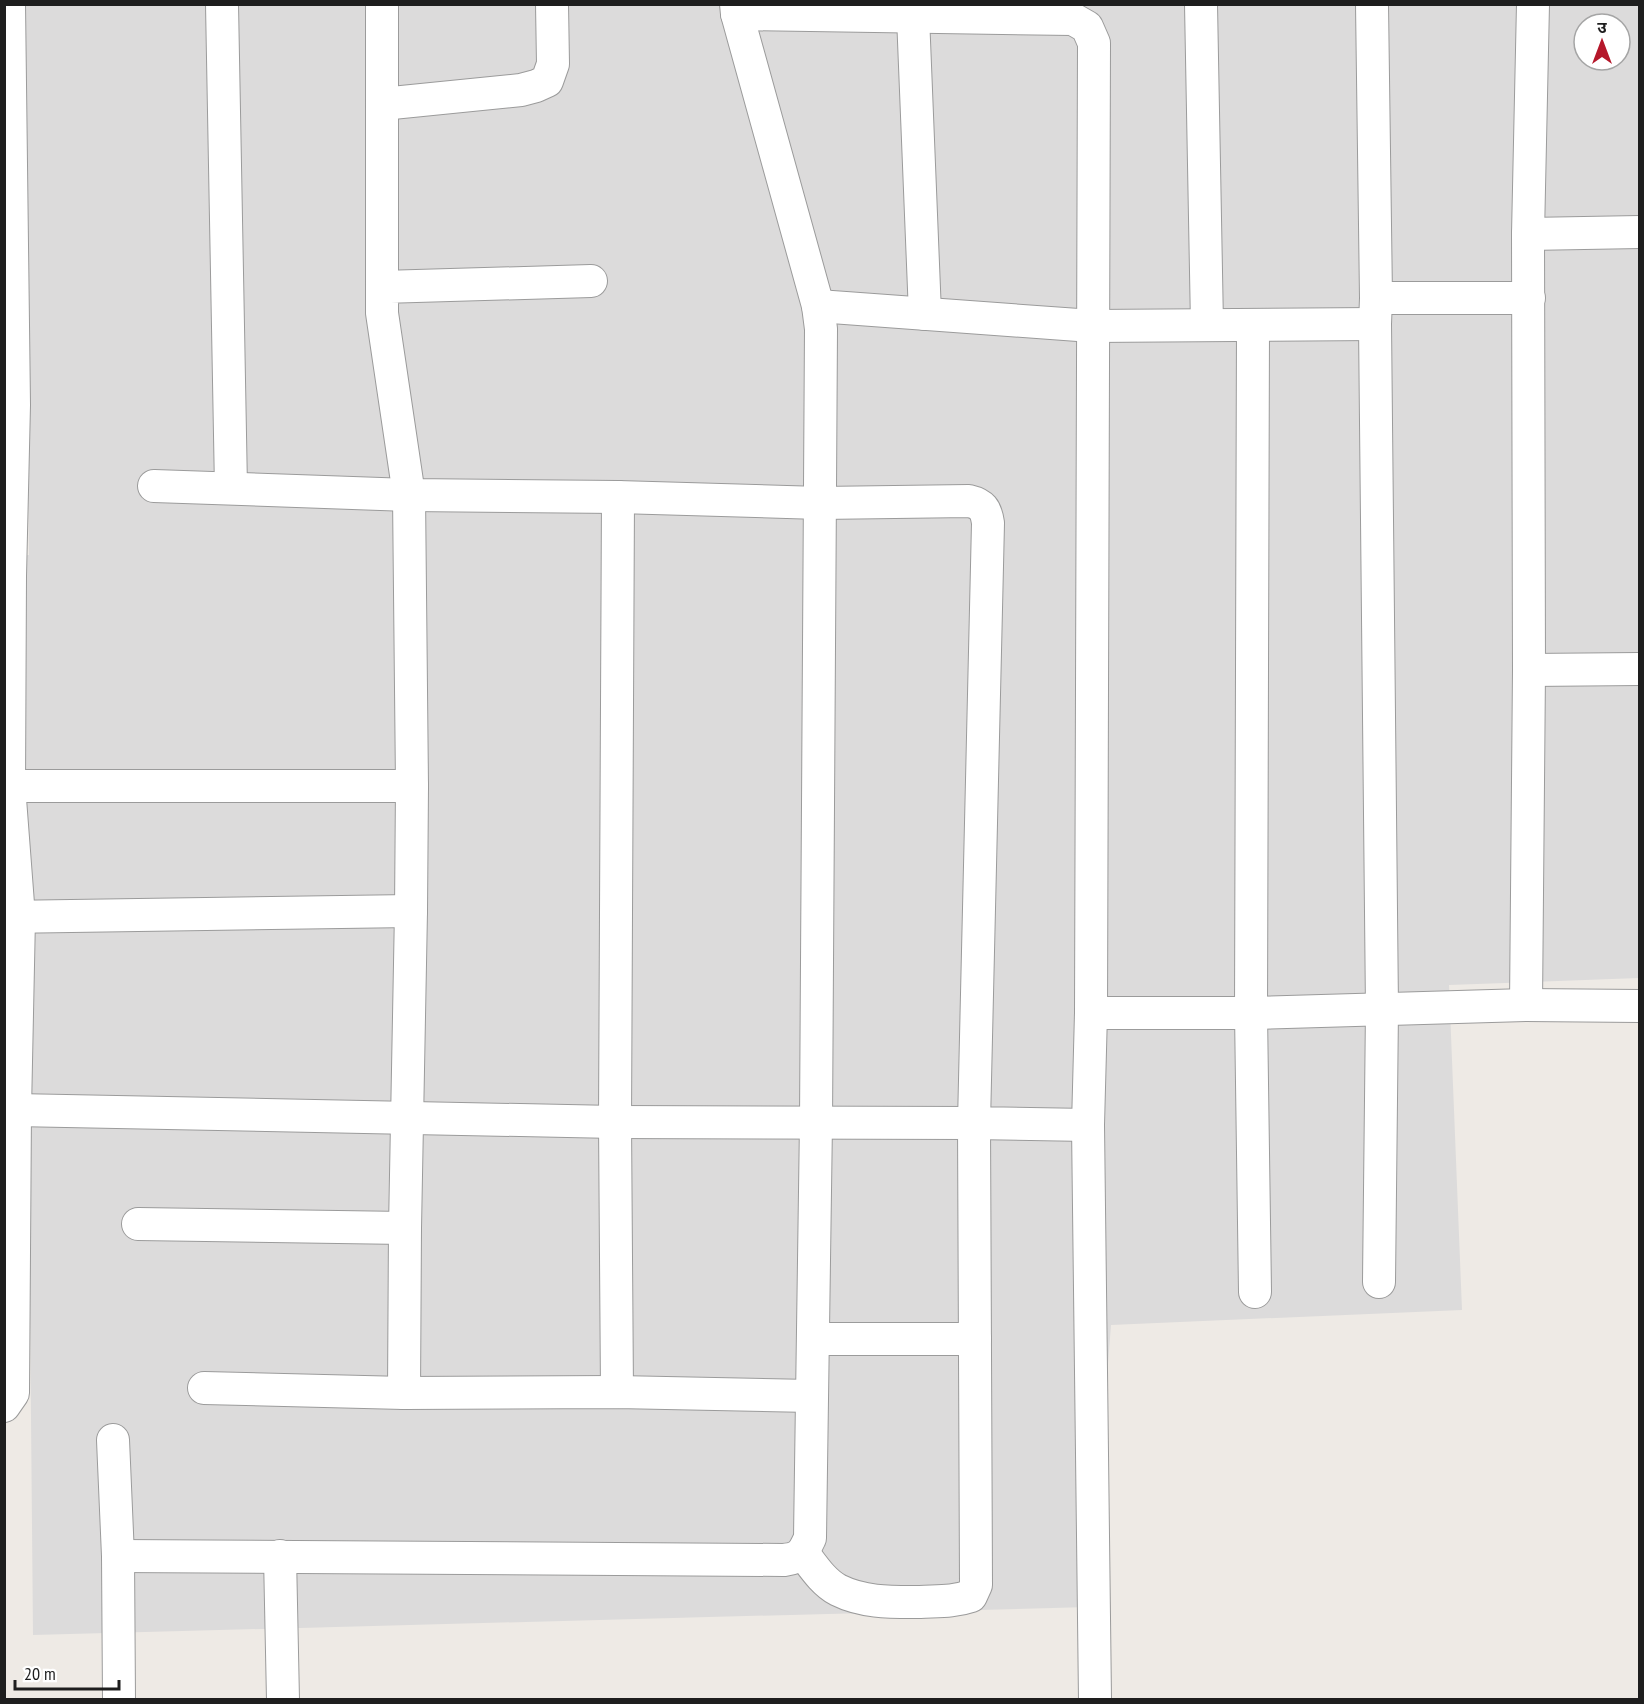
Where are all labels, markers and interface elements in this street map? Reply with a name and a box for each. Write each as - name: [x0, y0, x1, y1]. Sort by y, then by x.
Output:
- north arrow: [1572, 12, 1632, 72]
- text: उ: [1597, 17, 1607, 37]
- scale bar: [15, 1653, 118, 1691]
- text: 20 m: [24, 1662, 56, 1685]

